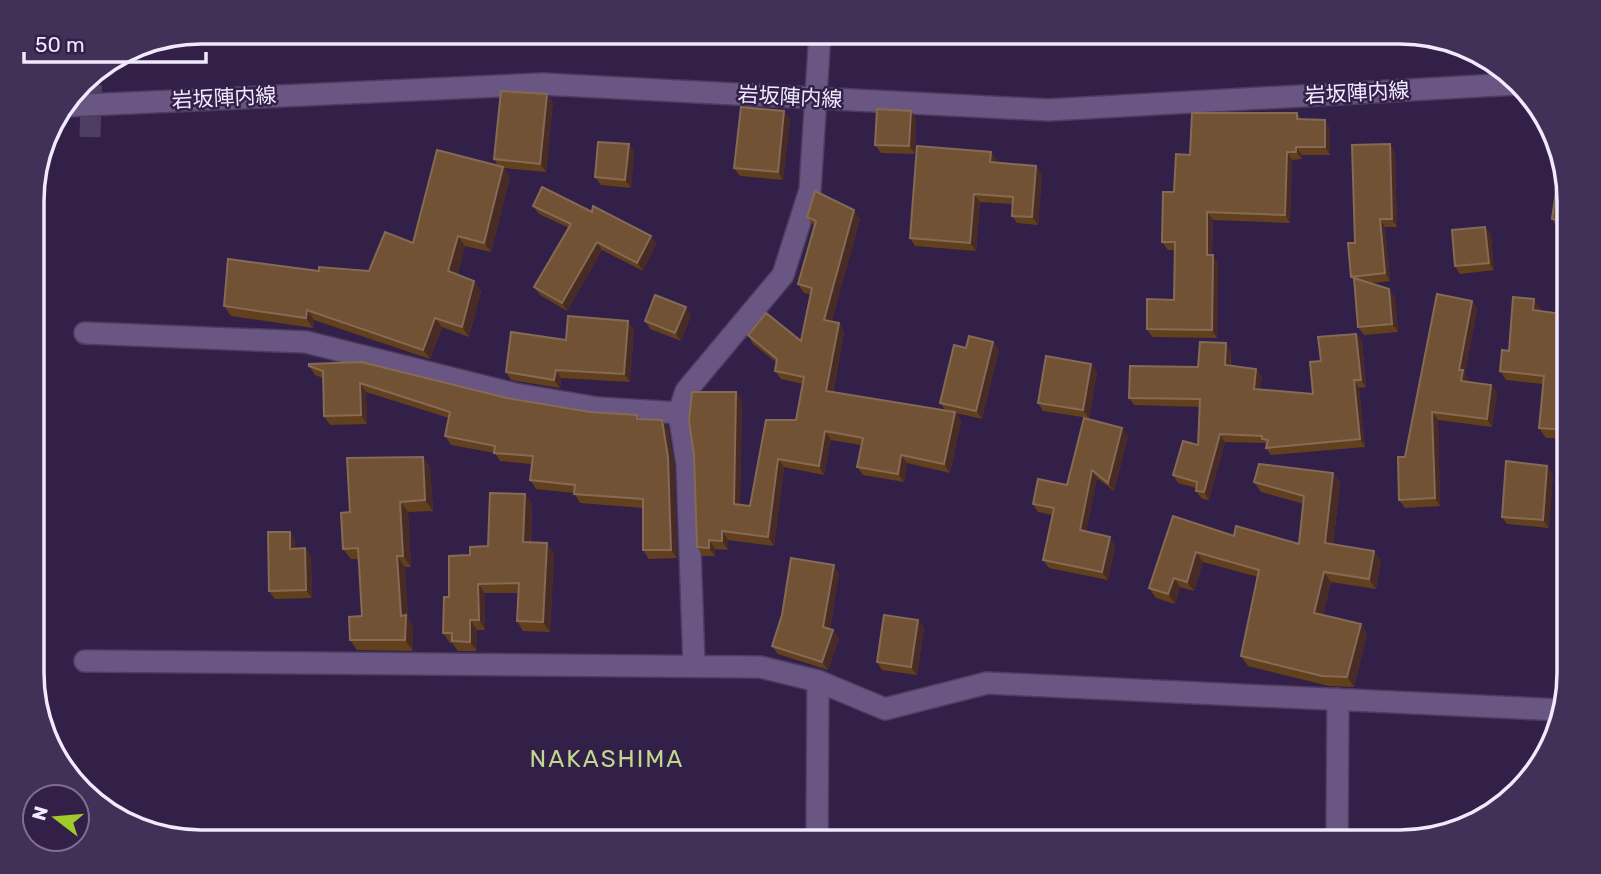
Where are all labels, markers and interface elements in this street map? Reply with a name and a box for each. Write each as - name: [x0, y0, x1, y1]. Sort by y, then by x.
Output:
- scale bar: [24, 21, 206, 65]
- text: 50 m: [35, 32, 85, 57]
- street label: 岩坂陣内線: [1304, 77, 1410, 108]
- street label: 岩坂陣内線: [737, 81, 843, 112]
- street label: 岩坂陣内線: [171, 82, 277, 113]
- district label: NAKASHIMA: [530, 745, 684, 773]
- north arrow: [21, 783, 91, 853]
- text: N: [27, 804, 53, 823]

